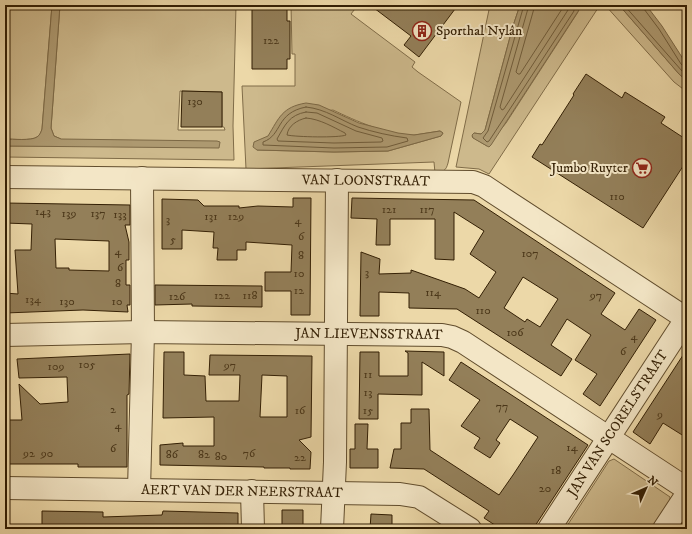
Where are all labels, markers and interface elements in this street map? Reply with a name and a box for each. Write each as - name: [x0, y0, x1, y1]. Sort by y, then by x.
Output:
- building icon: Sporthal Nylân: [411, 20, 433, 42]
- place label: Sporthal Nylân: [436, 22, 523, 40]
- house number: 122: [263, 33, 279, 48]
- house number: 130: [187, 94, 203, 109]
- supermarket icon: Jumbo Ruyter: [631, 157, 653, 179]
- place label: Jumbo Ruyter: [549, 159, 629, 177]
- street label: VAN LOONSTRAAT: [301, 171, 431, 191]
- house number: 110: [609, 189, 625, 204]
- house number: 121: [382, 202, 396, 217]
- house number: 117: [419, 202, 435, 217]
- house number: 143: [35, 204, 51, 219]
- house number: 139: [62, 206, 76, 221]
- house number: 137: [90, 206, 106, 221]
- house number: 133: [113, 207, 127, 222]
- house number: 131: [204, 209, 218, 224]
- house number: 129: [228, 209, 244, 224]
- house number: 3: [166, 212, 170, 227]
- house number: 4: [295, 213, 303, 228]
- house number: 6: [298, 229, 305, 244]
- house number: 5: [170, 232, 176, 247]
- house number: 4: [115, 244, 123, 259]
- house number: 107: [521, 246, 539, 261]
- house number: 8: [298, 248, 304, 263]
- house number: 6: [117, 260, 124, 275]
- house number: 3: [365, 265, 369, 280]
- house number: 10: [294, 266, 304, 281]
- house number: 8: [115, 276, 121, 291]
- house number: 12: [294, 283, 304, 298]
- house number: 114: [425, 285, 442, 300]
- house number: 122: [214, 288, 230, 303]
- house number: 118: [243, 288, 257, 303]
- house number: 97: [589, 288, 602, 303]
- house number: 126: [169, 289, 186, 304]
- house number: 134: [25, 292, 42, 307]
- house number: 130: [59, 294, 75, 309]
- house number: 10: [112, 294, 122, 309]
- house number: 110: [475, 303, 491, 318]
- street label: JAN LIEVENSSTRAAT: [293, 325, 443, 344]
- house number: 106: [506, 325, 524, 340]
- house number: 4: [631, 329, 639, 344]
- house number: 6: [620, 344, 627, 359]
- street label: JAN VAN SCORELSTRAAT: [564, 347, 672, 501]
- house number: 105: [79, 357, 95, 372]
- house number: 97: [223, 358, 236, 373]
- house number: 109: [48, 359, 64, 374]
- house number: 11: [364, 367, 372, 382]
- house number: 13: [364, 385, 372, 400]
- house number: 77: [496, 399, 508, 414]
- house number: 2: [110, 402, 116, 417]
- house number: 16: [295, 403, 306, 418]
- house number: 15: [363, 403, 373, 418]
- house number: 9: [656, 407, 663, 422]
- house number: 4: [115, 418, 123, 433]
- house number: 14: [566, 440, 579, 455]
- house number: 6: [110, 441, 117, 456]
- house number: 92: [22, 446, 35, 461]
- house number: 90: [40, 446, 53, 461]
- house number: 76: [243, 446, 256, 461]
- house number: 86: [166, 447, 179, 462]
- house number: 82: [198, 447, 210, 462]
- house number: 80: [215, 449, 227, 464]
- house number: 22: [294, 450, 306, 465]
- house number: 18: [551, 463, 561, 478]
- north arrow: [626, 468, 666, 508]
- street label: AERT VAN DER NEERSTRAAT: [141, 481, 344, 502]
- house number: 20: [539, 481, 551, 496]

